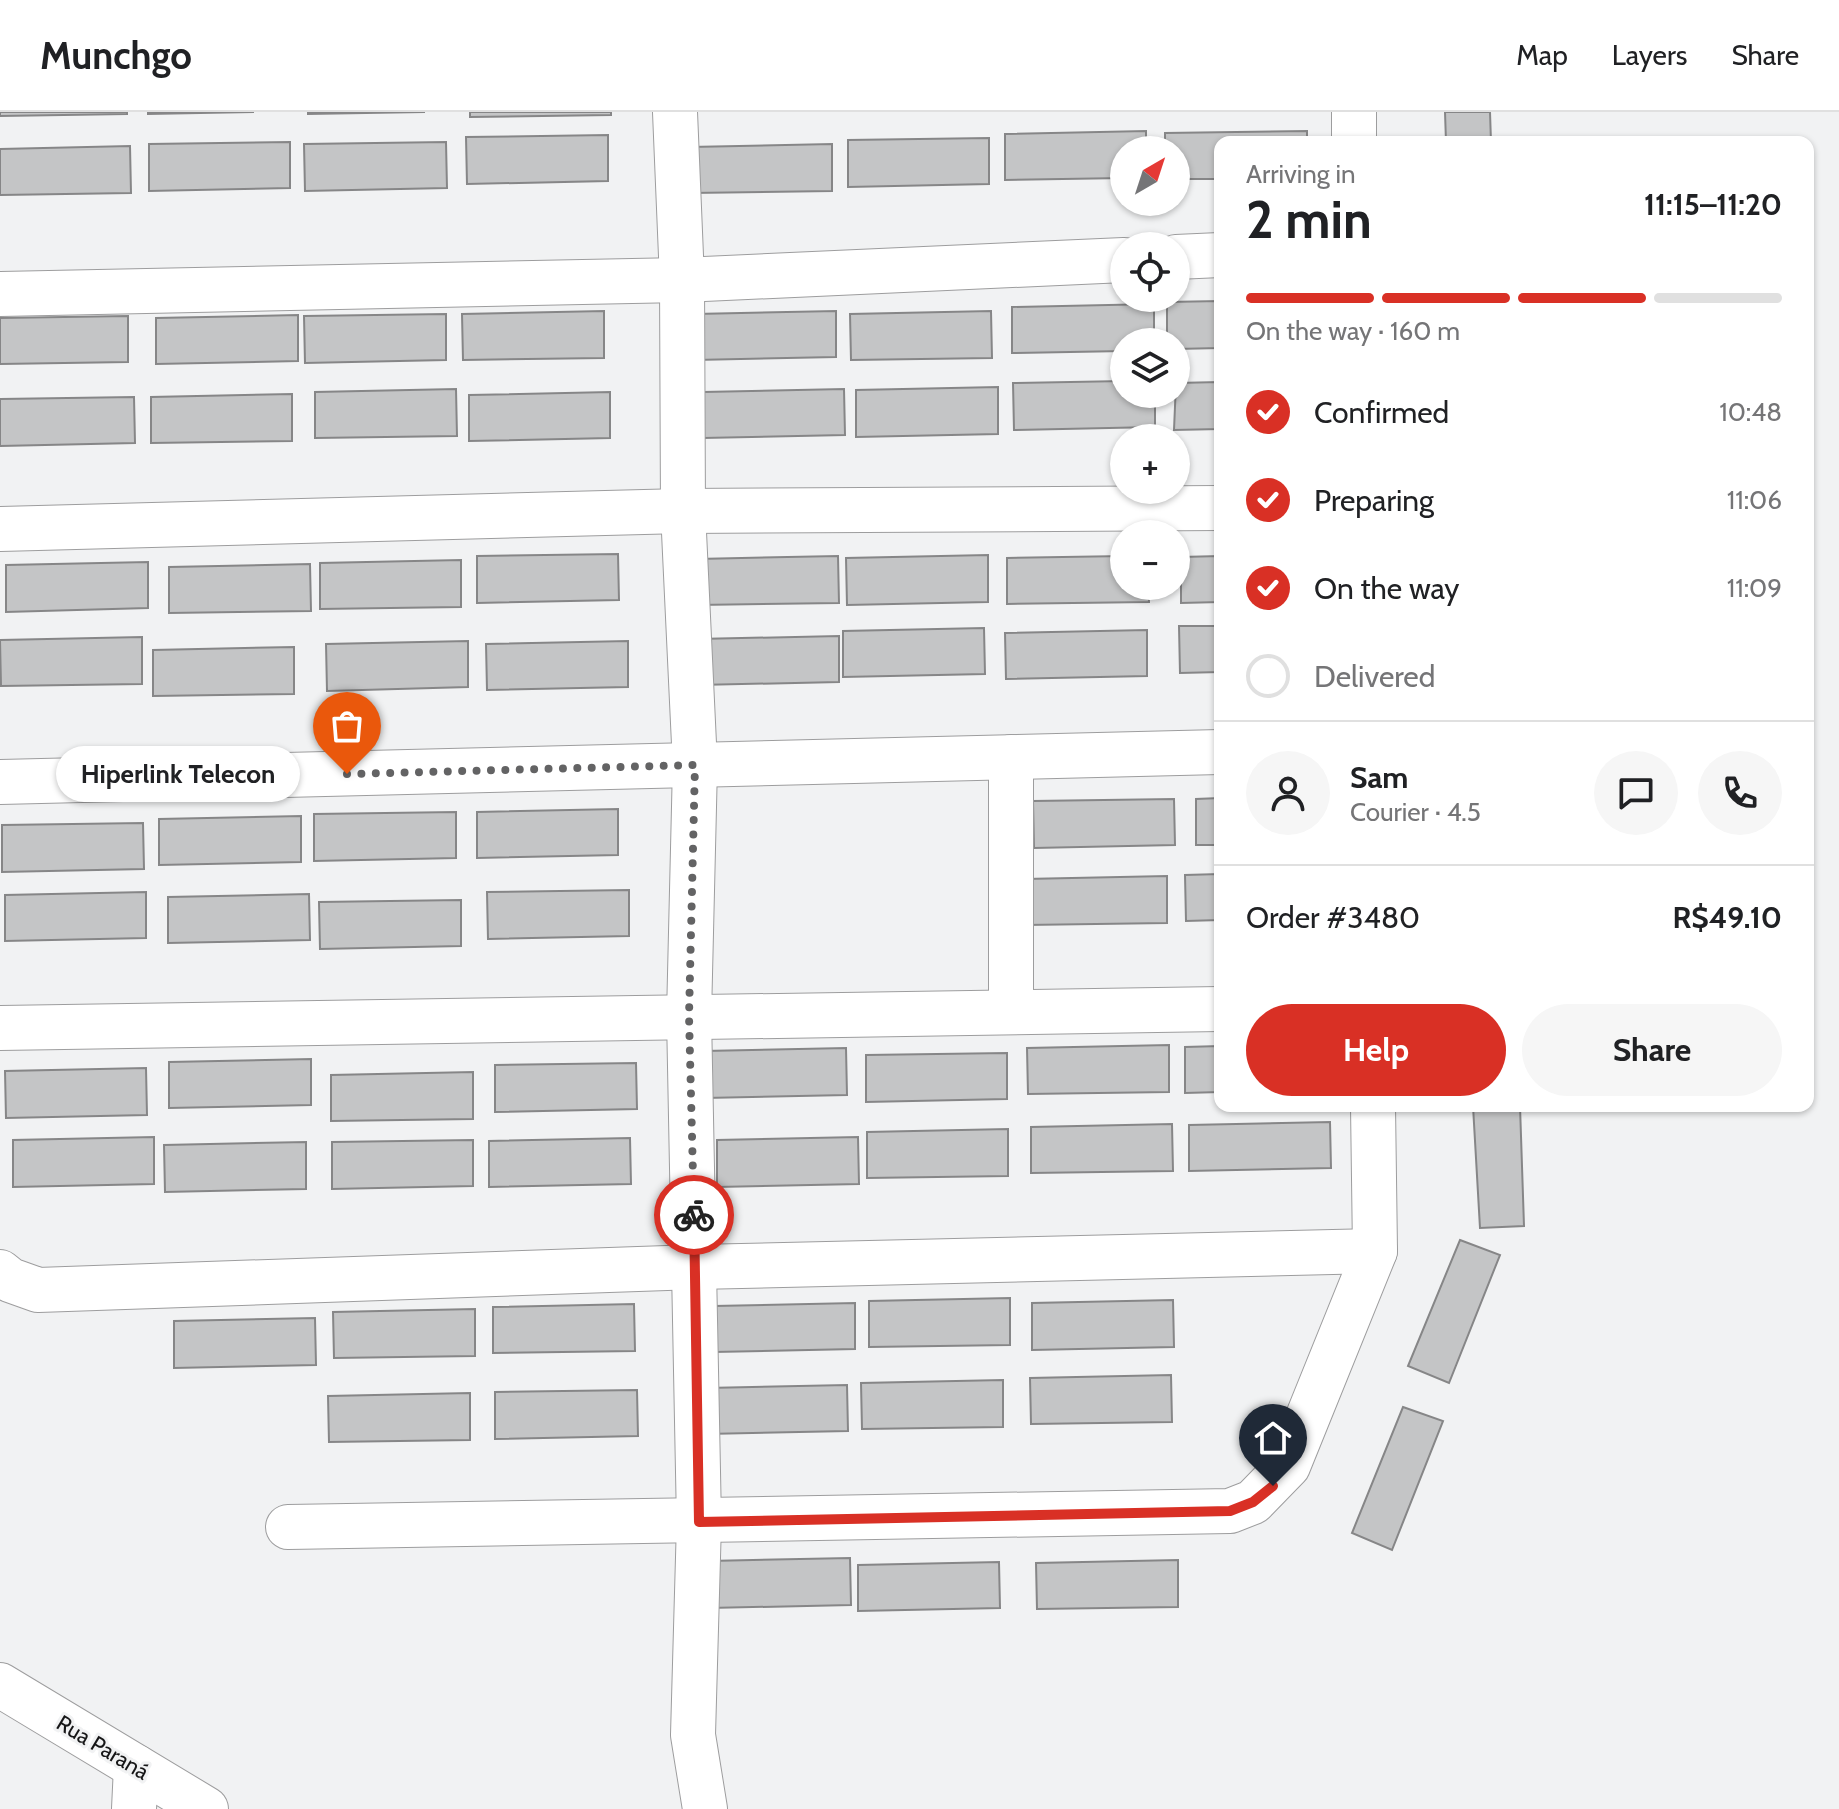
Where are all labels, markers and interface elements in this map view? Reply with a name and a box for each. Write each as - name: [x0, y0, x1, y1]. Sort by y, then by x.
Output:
- text: Munchgo: [40, 32, 192, 79]
- text: Map: [1516, 38, 1568, 72]
- text: Layers: [1612, 38, 1687, 72]
- text: Share: [1731, 38, 1799, 72]
- north arrow: [1110, 136, 1190, 216]
- map controls: [1110, 136, 1190, 600]
- text: Arriving in: [1246, 158, 1356, 190]
- text: 11:15–11:20: [1644, 186, 1782, 223]
- text: 2 min: [1246, 188, 1372, 251]
- button: locate: [1110, 232, 1190, 312]
- text: On the way · 160 m: [1246, 315, 1460, 347]
- button: layers: [1110, 328, 1190, 408]
- icon: check: [1246, 390, 1290, 434]
- text: Confirmed: [1314, 394, 1449, 431]
- text: 10:48: [1719, 396, 1782, 428]
- button: +: [1110, 424, 1190, 504]
- icon: check: [1246, 478, 1290, 522]
- text: Preparing: [1314, 482, 1434, 519]
- text: 11:06: [1727, 484, 1782, 516]
- button: −: [1110, 520, 1190, 600]
- icon: check: [1246, 566, 1290, 610]
- text: On the way: [1314, 570, 1459, 607]
- text: 11:09: [1727, 572, 1782, 604]
- text: Delivered: [1314, 658, 1435, 695]
- pin: [313, 692, 381, 774]
- icon: bag: [325, 704, 369, 748]
- callout: Hiperlink Telecon: [55, 746, 299, 802]
- button: person: [1246, 751, 1330, 835]
- button: chat: [1594, 751, 1678, 835]
- button: phone: [1698, 751, 1782, 835]
- text: Hiperlink Telecon: [81, 758, 275, 790]
- text: Sam: [1350, 759, 1408, 796]
- text: Courier · 4.5: [1350, 796, 1481, 828]
- text: Order #3480: [1246, 899, 1420, 936]
- text: R$49.10: [1672, 899, 1782, 936]
- button: Help: [1246, 1004, 1506, 1096]
- button: Share: [1522, 1004, 1782, 1096]
- courier: [654, 1175, 734, 1255]
- icon: bike: [672, 1193, 716, 1237]
- pin: [1239, 1404, 1307, 1486]
- icon: home: [1251, 1416, 1295, 1460]
- street label: Rua Paraná: [52, 1709, 154, 1786]

